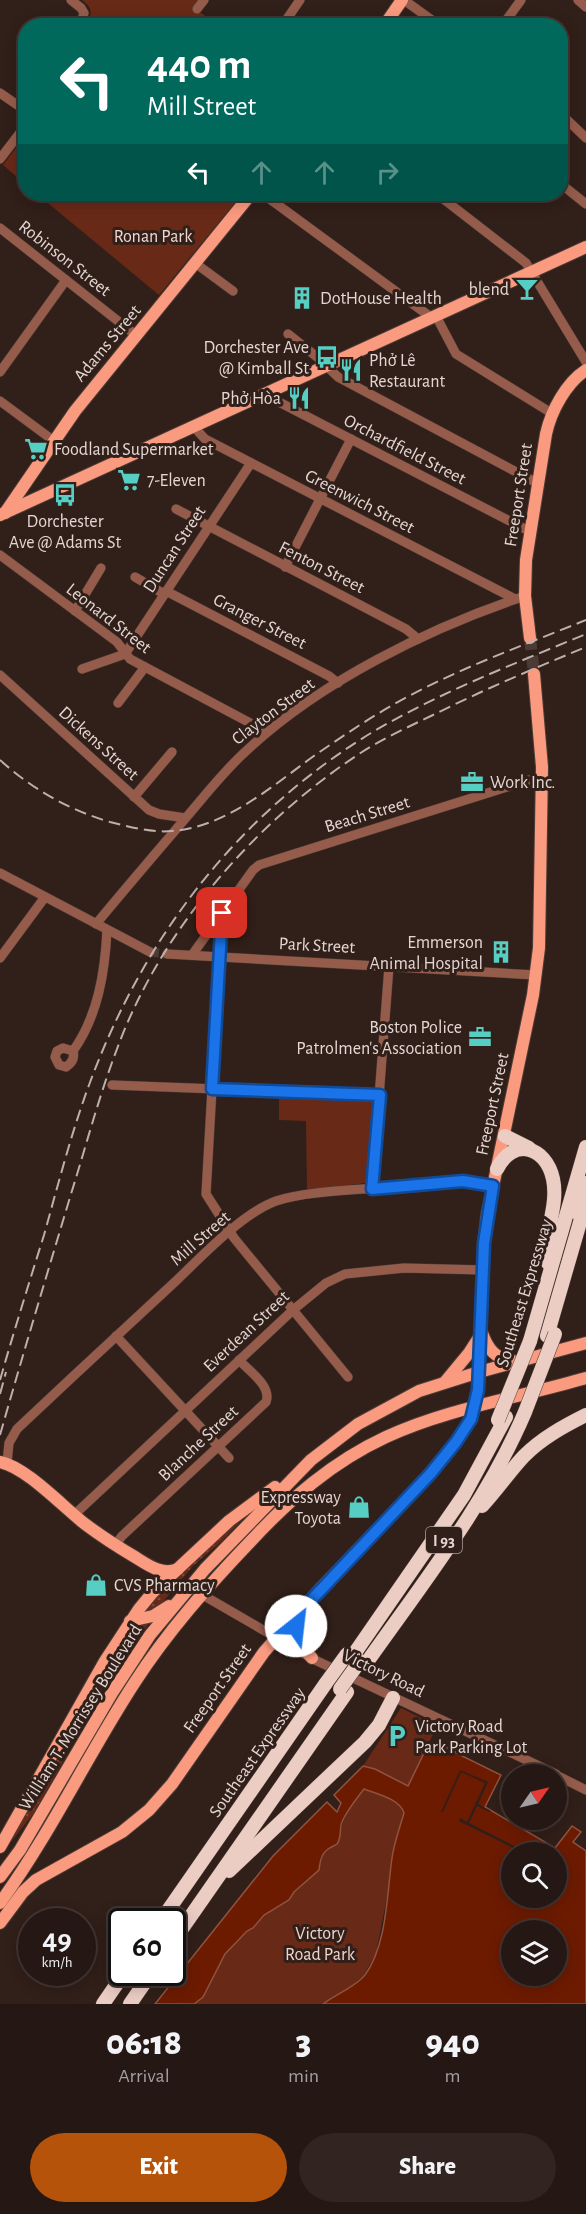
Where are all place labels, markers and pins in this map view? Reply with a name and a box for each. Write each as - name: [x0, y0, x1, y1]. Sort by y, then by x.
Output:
- bar icon: blend: [514, 276, 540, 302]
- place label: blend: [468, 281, 509, 299]
- building icon: DotHouse Health: [289, 285, 315, 311]
- place label: DotHouse Health: [320, 290, 442, 308]
- place label: Dorchester Ave @ Kimball St: [203, 339, 309, 378]
- bus stop icon: Dorchester Ave @ Kimball St: [314, 344, 340, 370]
- place label: Phở Lê Restaurant: [369, 352, 445, 391]
- restaurant icon: Phở Lê Restaurant: [338, 357, 364, 383]
- restaurant icon: Phở Hòa: [286, 385, 312, 411]
- place label: Phở Hòa: [221, 390, 281, 408]
- supermarket icon: Foodland Supermarket: [23, 436, 49, 462]
- place label: Foodland Supermarket: [54, 441, 214, 459]
- supermarket icon: 7-Eleven: [116, 467, 142, 493]
- place label: 7-Eleven: [147, 472, 206, 490]
- bus stop icon: Dorchester Ave @ Adams St: [52, 482, 78, 508]
- place label: Dorchester Ave @ Adams St: [9, 513, 121, 552]
- office icon: Work Inc.: [459, 769, 485, 795]
- place label: Work Inc.: [490, 774, 555, 792]
- pin: [196, 887, 247, 938]
- place label: Emmerson Animal Hospital: [370, 934, 483, 973]
- building icon: Emmerson Animal Hospital: [488, 939, 514, 965]
- place label: Boston Police Patrolmen's Association: [296, 1019, 462, 1058]
- office icon: Boston Police Patrolmen's Association: [467, 1024, 493, 1050]
- place label: Expressway Toyota: [260, 1489, 341, 1528]
- shop icon: Expressway Toyota: [346, 1494, 372, 1520]
- shop icon: CVS Pharmacy: [83, 1572, 109, 1598]
- place label: CVS Pharmacy: [114, 1577, 215, 1595]
- place label: Victory Road Park Parking Lot: [415, 1718, 528, 1757]
- parking icon: Victory Road Park Parking Lot: [384, 1723, 410, 1749]

